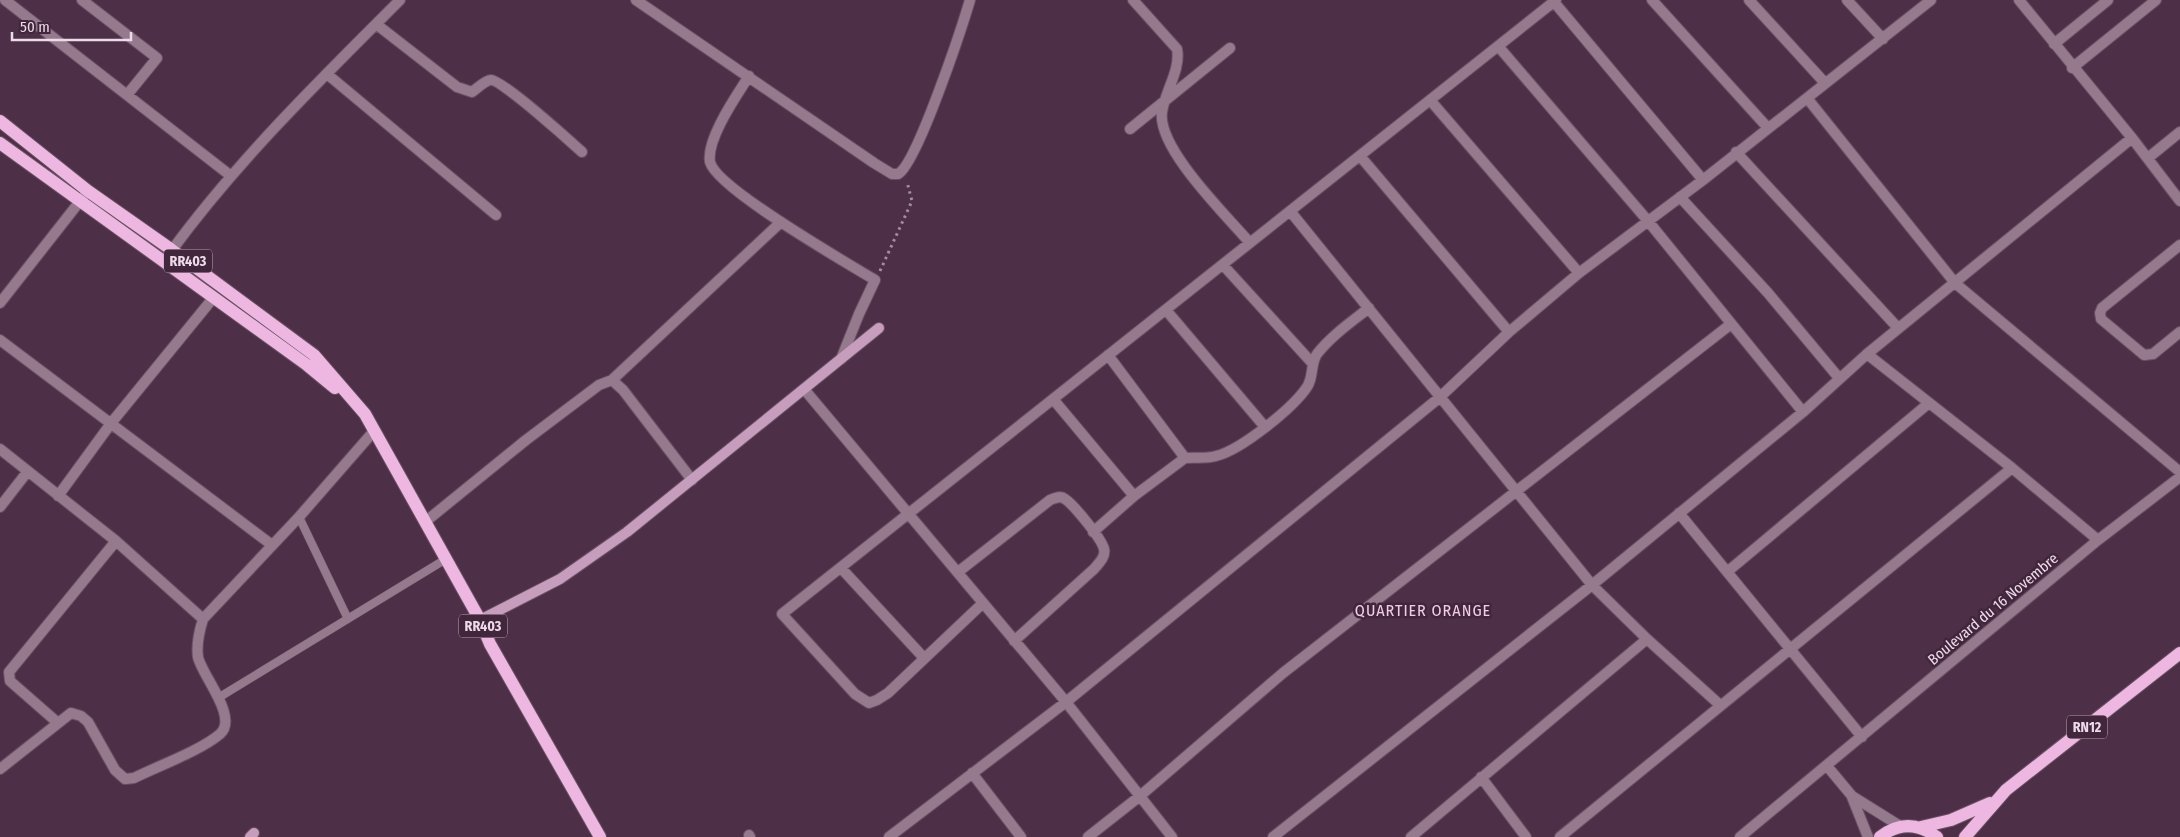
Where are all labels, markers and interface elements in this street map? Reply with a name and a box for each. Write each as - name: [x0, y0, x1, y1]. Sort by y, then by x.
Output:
- scale bar: [12, 10, 131, 42]
- text: 50 m: [20, 18, 50, 36]
- road number: RR403: [164, 250, 212, 272]
- street label: Boulevard du 16 Novembre: [1924, 549, 2062, 669]
- district label: QUARTIER ORANGE: [1355, 601, 1491, 620]
- road number: RR403: [459, 614, 507, 638]
- road number: RN12: [2067, 716, 2107, 739]

